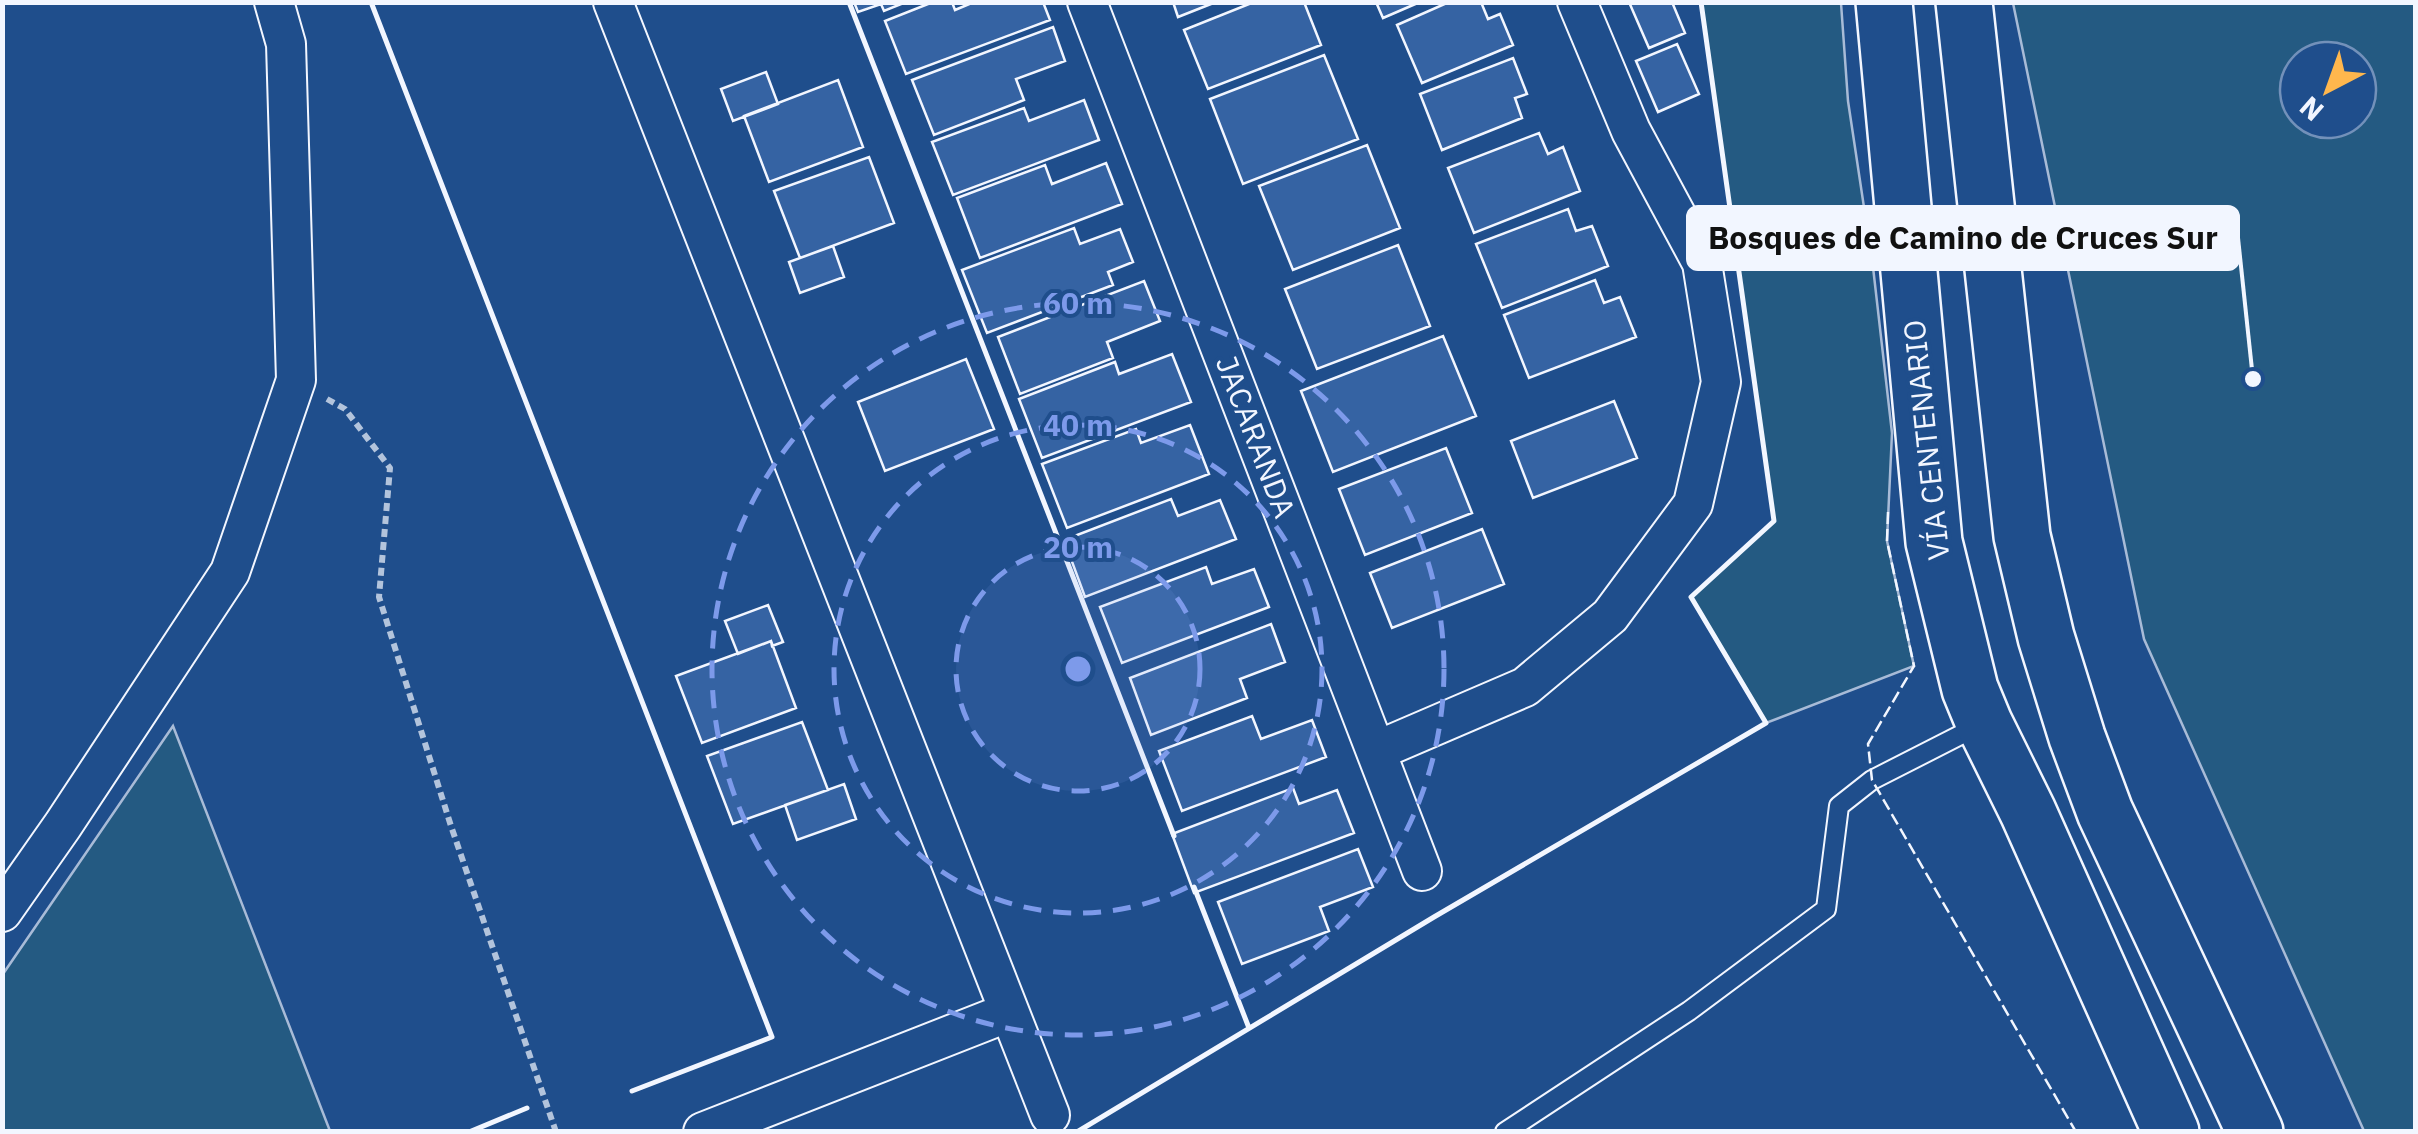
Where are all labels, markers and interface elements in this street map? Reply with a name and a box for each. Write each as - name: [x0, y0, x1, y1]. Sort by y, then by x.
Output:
- north arrow: [2278, 40, 2378, 140]
- text: N: [2291, 89, 2331, 130]
- callout: Bosques de Camino de Cruces Sur: [1688, 207, 2238, 269]
- text: Bosques de Camino de Cruces Sur: [1708, 216, 2218, 258]
- text: 60 m: [1043, 283, 1113, 322]
- street label: VÍA CENTENARIO: [1893, 318, 1958, 562]
- street label: JACARANDA: [1208, 350, 1305, 523]
- text: 40 m: [1043, 405, 1113, 444]
- text: 20 m: [1043, 527, 1113, 566]
- centre of rings: [1060, 651, 1096, 687]

